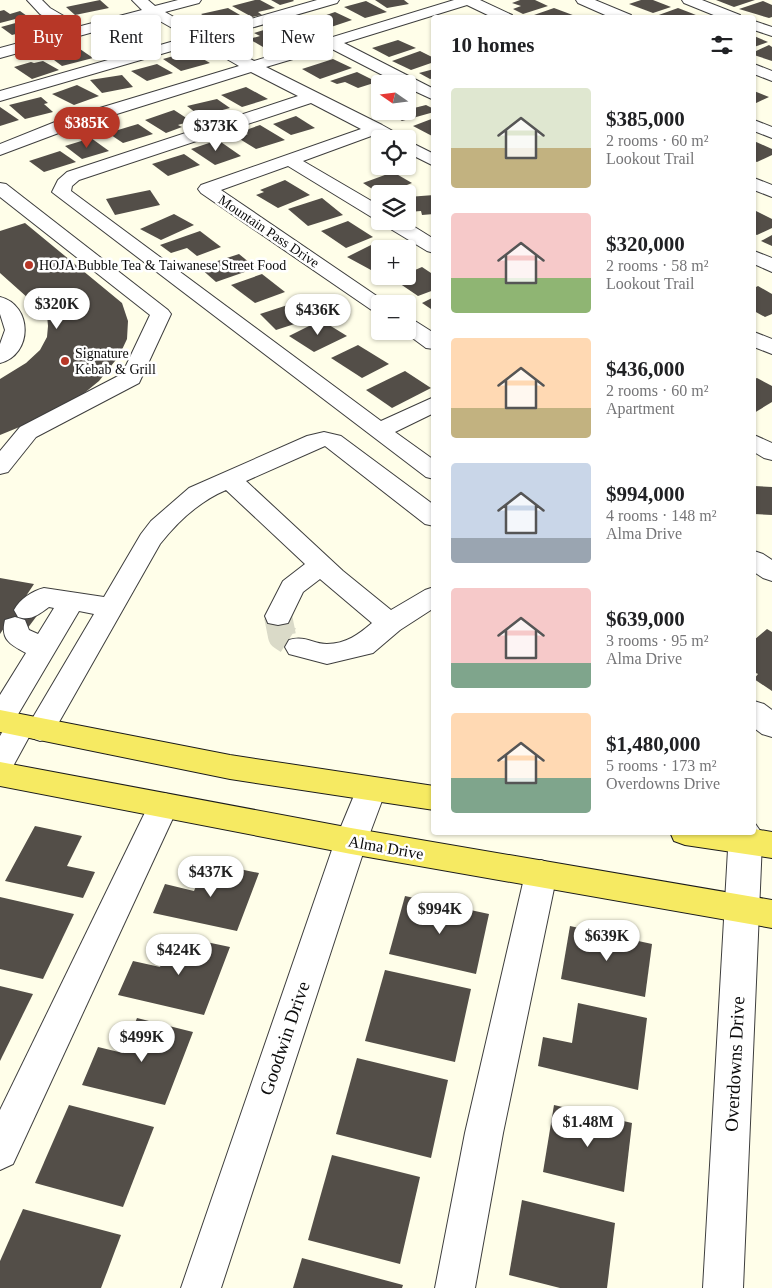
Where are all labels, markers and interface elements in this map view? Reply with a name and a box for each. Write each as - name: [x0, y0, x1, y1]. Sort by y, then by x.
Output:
- chip: Buy: [15, 15, 81, 60]
- chip: Rent: [91, 15, 161, 60]
- chip: Filters: [171, 15, 253, 60]
- chip: New: [263, 15, 333, 60]
- icon: filters: [708, 31, 736, 59]
- text: 10 homes: [451, 33, 534, 57]
- north arrow: [371, 75, 416, 120]
- map controls: [371, 75, 416, 340]
- pin: $385K: [52, 106, 122, 149]
- text: $385,000: [606, 107, 685, 131]
- icon: home: [491, 108, 551, 168]
- pin: $373K: [181, 110, 251, 152]
- text: $385K: [65, 114, 109, 131]
- text: $373K: [194, 117, 238, 134]
- button: locate: [371, 130, 416, 175]
- text: 2 rooms · 60 m²: [606, 132, 709, 149]
- text: Lookout Trail: [606, 150, 694, 167]
- button: layers: [371, 185, 416, 230]
- street label: Mountain Pass Drive: [216, 192, 322, 271]
- text: $320,000: [606, 232, 685, 256]
- icon: home: [491, 233, 551, 293]
- button: +: [371, 240, 416, 285]
- text: 2 rooms · 58 m²: [606, 257, 709, 274]
- place label: HOJA Bubble Tea & Taiwanese Street Food: [39, 258, 286, 273]
- marker: HOJA Bubble Tea & Taiwanese Street Food: [23, 259, 35, 271]
- text: Lookout Trail: [606, 275, 694, 292]
- pin: $320K: [22, 288, 92, 330]
- pin: $436K: [283, 294, 353, 336]
- text: $320K: [35, 295, 79, 312]
- button: −: [371, 295, 416, 340]
- text: $436K: [296, 301, 340, 318]
- place label: Signature Kebab & Grill: [75, 346, 156, 377]
- marker: Signature Kebab & Grill: [59, 355, 71, 367]
- text: $436,000: [606, 357, 685, 381]
- icon: home: [491, 358, 551, 418]
- text: 2 rooms · 60 m²: [606, 382, 709, 399]
- text: Apartment: [606, 400, 674, 417]
- text: $994,000: [606, 482, 685, 506]
- icon: home: [491, 483, 551, 543]
- text: 4 rooms · 148 m²: [606, 507, 717, 524]
- text: Alma Drive: [606, 525, 682, 542]
- text: $639,000: [606, 607, 685, 631]
- icon: home: [491, 608, 551, 668]
- text: 3 rooms · 95 m²: [606, 632, 709, 649]
- text: Alma Drive: [606, 650, 682, 667]
- text: $1,480,000: [606, 732, 701, 756]
- icon: home: [491, 733, 551, 793]
- text: 5 rooms · 173 m²: [606, 757, 717, 774]
- text: Overdowns Drive: [606, 775, 720, 792]
- street label: Alma Drive: [347, 833, 425, 862]
- pin: $437K: [176, 856, 246, 898]
- text: $437K: [189, 863, 233, 880]
- pin: $994K: [405, 892, 475, 935]
- text: $994K: [418, 900, 462, 917]
- pin: $639K: [572, 920, 642, 962]
- text: $639K: [585, 927, 629, 944]
- pin: $424K: [144, 934, 214, 976]
- text: $424K: [157, 941, 201, 958]
- street label: Goodwin Drive: [255, 979, 314, 1098]
- street label: Overdowns Drive: [720, 996, 749, 1132]
- pin: $499K: [107, 1020, 177, 1063]
- text: $499K: [120, 1028, 164, 1045]
- pin: $1.48M: [547, 1106, 629, 1148]
- text: $1.48M: [562, 1113, 614, 1130]

